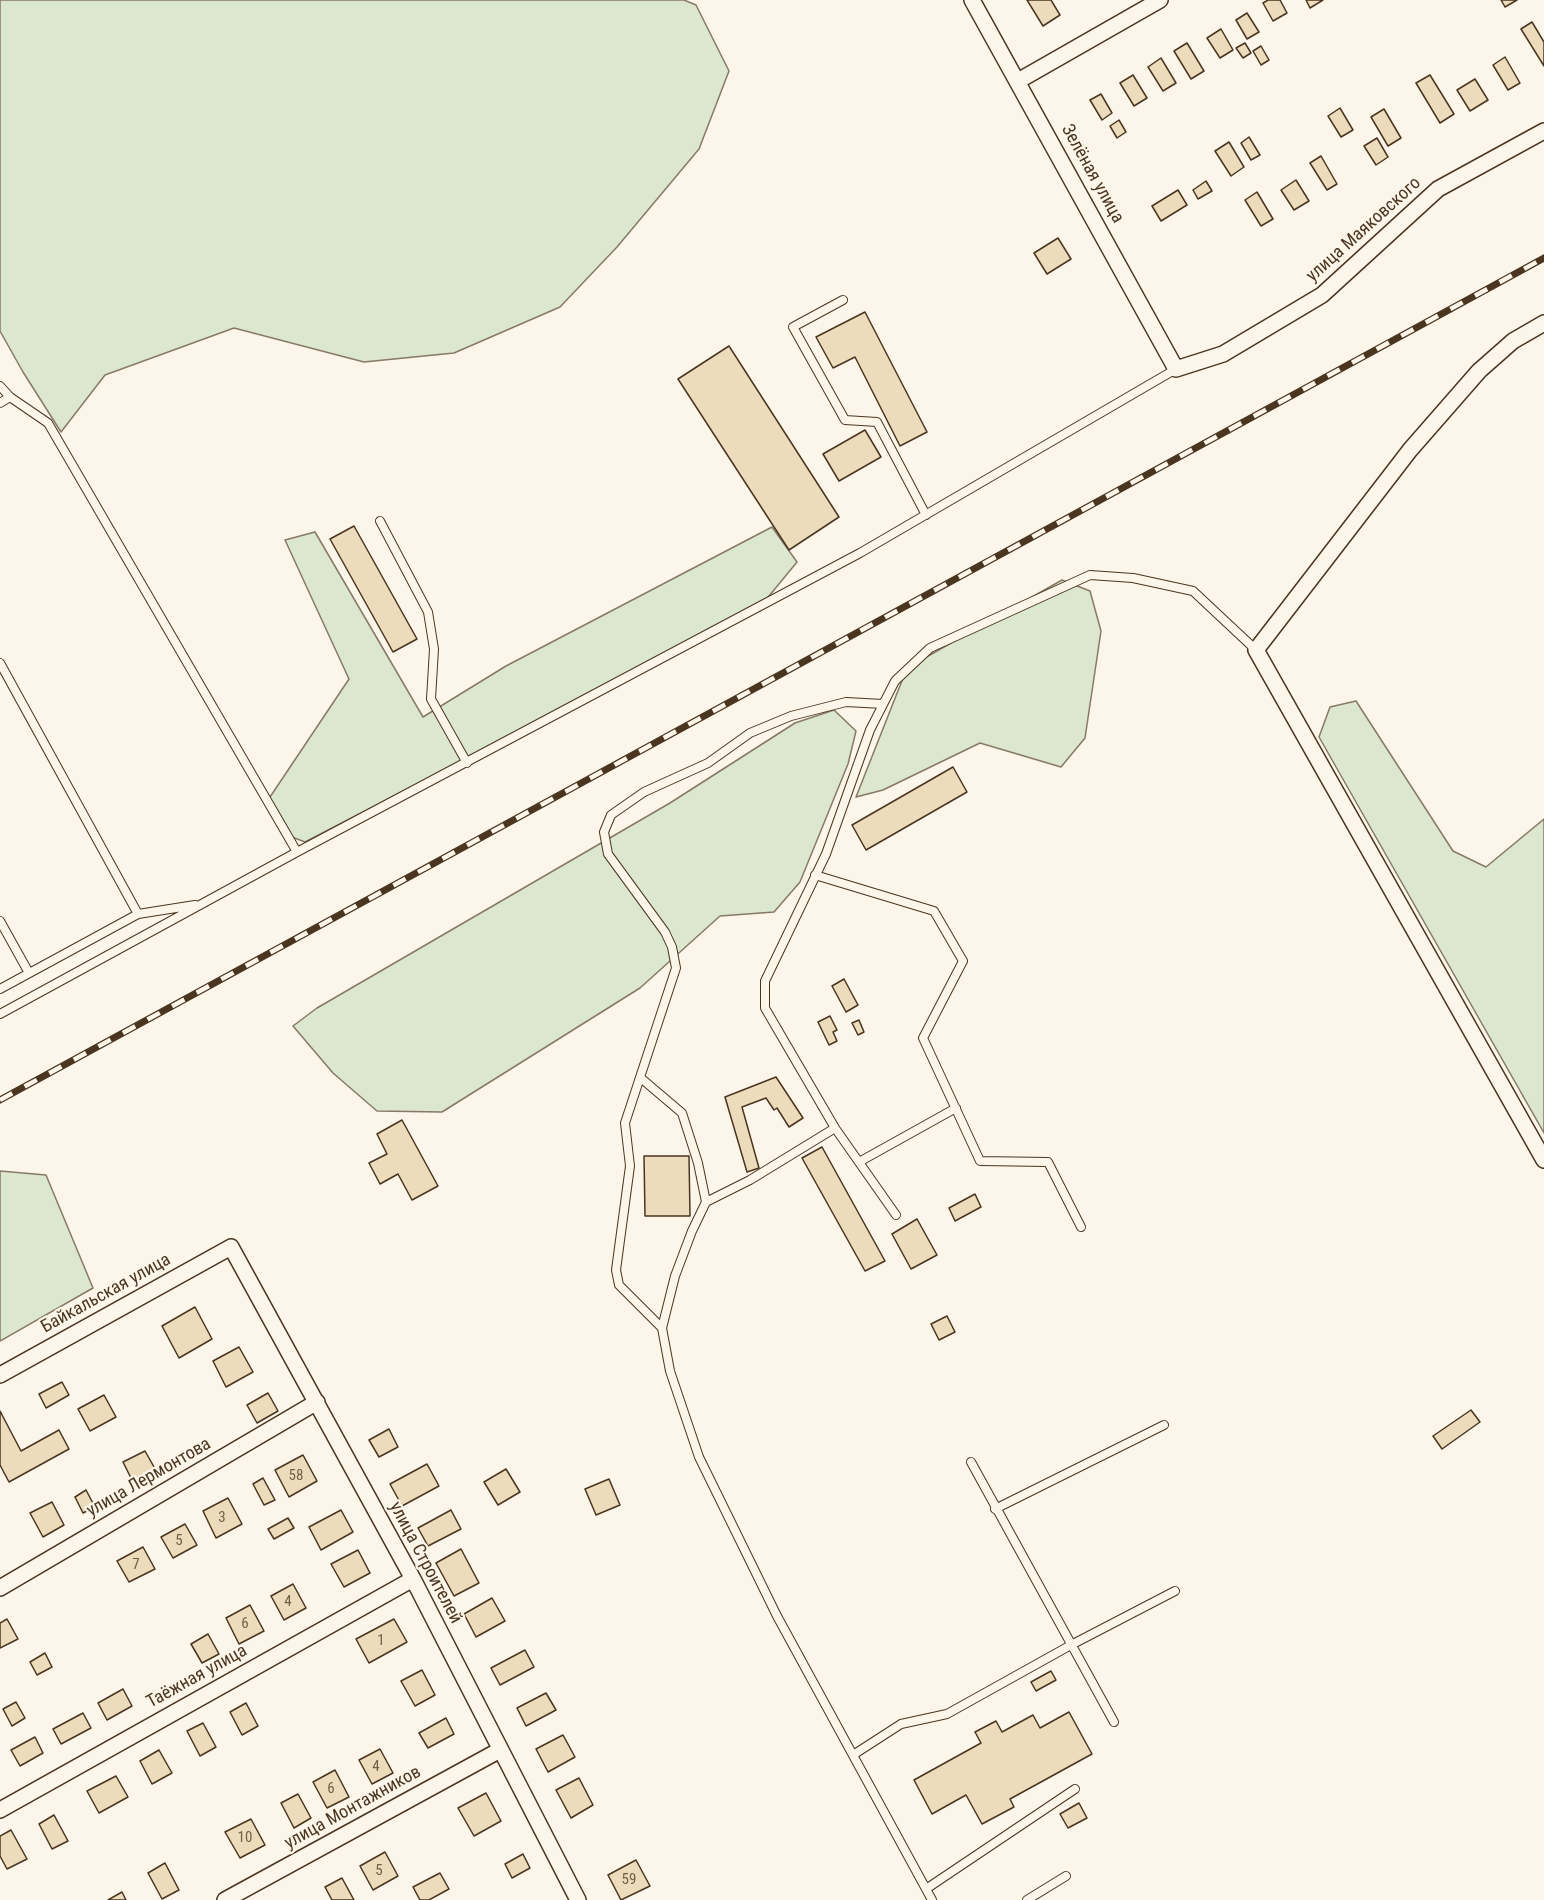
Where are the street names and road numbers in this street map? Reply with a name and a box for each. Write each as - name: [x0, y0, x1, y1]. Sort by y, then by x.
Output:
- street label: Зелёная улица: [1056, 121, 1128, 227]
- street label: улица Маяковского: [1302, 173, 1426, 287]
- street label: Байкальская улица: [37, 1249, 175, 1339]
- street label: улица Лермонтова: [83, 1434, 215, 1522]
- street label: улица Строителей: [384, 1498, 466, 1628]
- street label: Таёжная улица: [143, 1641, 251, 1713]
- street label: улица Монтажников: [281, 1762, 425, 1854]

